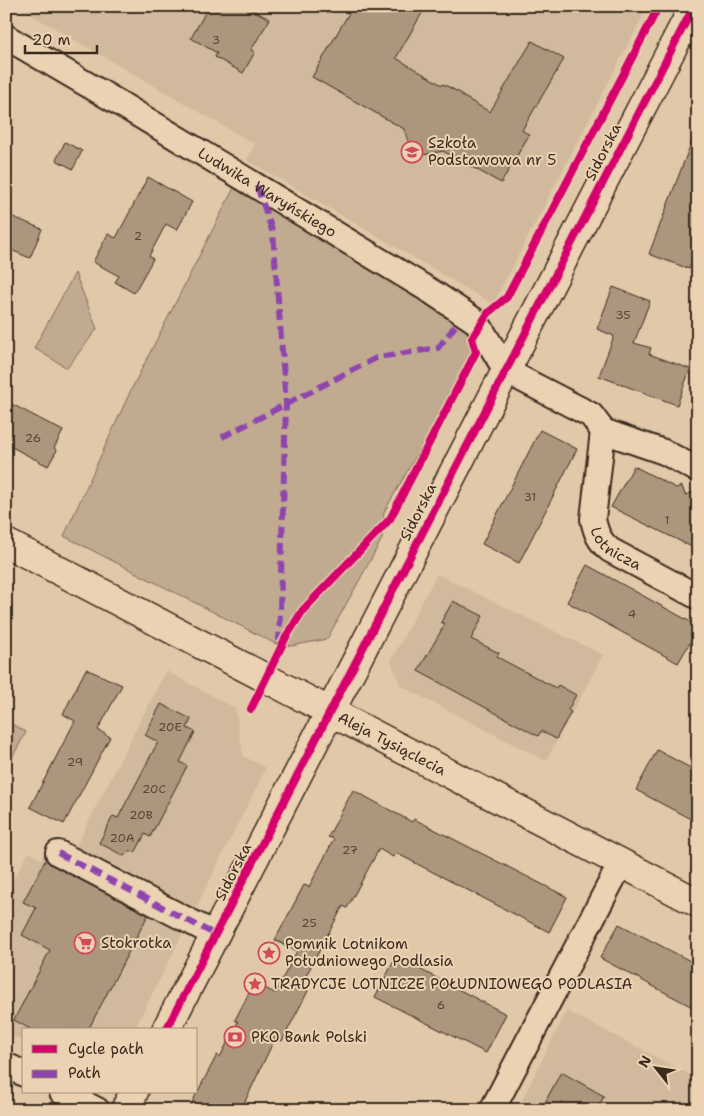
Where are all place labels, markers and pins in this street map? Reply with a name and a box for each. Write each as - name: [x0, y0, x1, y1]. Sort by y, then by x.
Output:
- place label: Szkoła Podstawowa nr 5: [428, 133, 556, 170]
- school or university icon: Szkoła Podstawowa nr 5: [400, 140, 424, 164]
- supermarket icon: Stokrotka: [73, 931, 97, 955]
- place label: Stokrotka: [101, 933, 172, 953]
- place label: Pomnik Lotnikom Południowego Podlasia: [285, 934, 454, 971]
- place icon: Pomnik Lotnikom Południowego Podlasia: [257, 941, 281, 965]
- place icon: TRADYCJE LOTNICZE POŁUDNIOWEGO PODLASIA: [243, 972, 267, 996]
- place label: TRADYCJE LOTNICZE POŁUDNIOWEGO PODLASIA: [271, 974, 633, 994]
- bank icon: PKO Bank Polski: [223, 1025, 247, 1049]
- place label: PKO Bank Polski: [251, 1027, 367, 1047]

